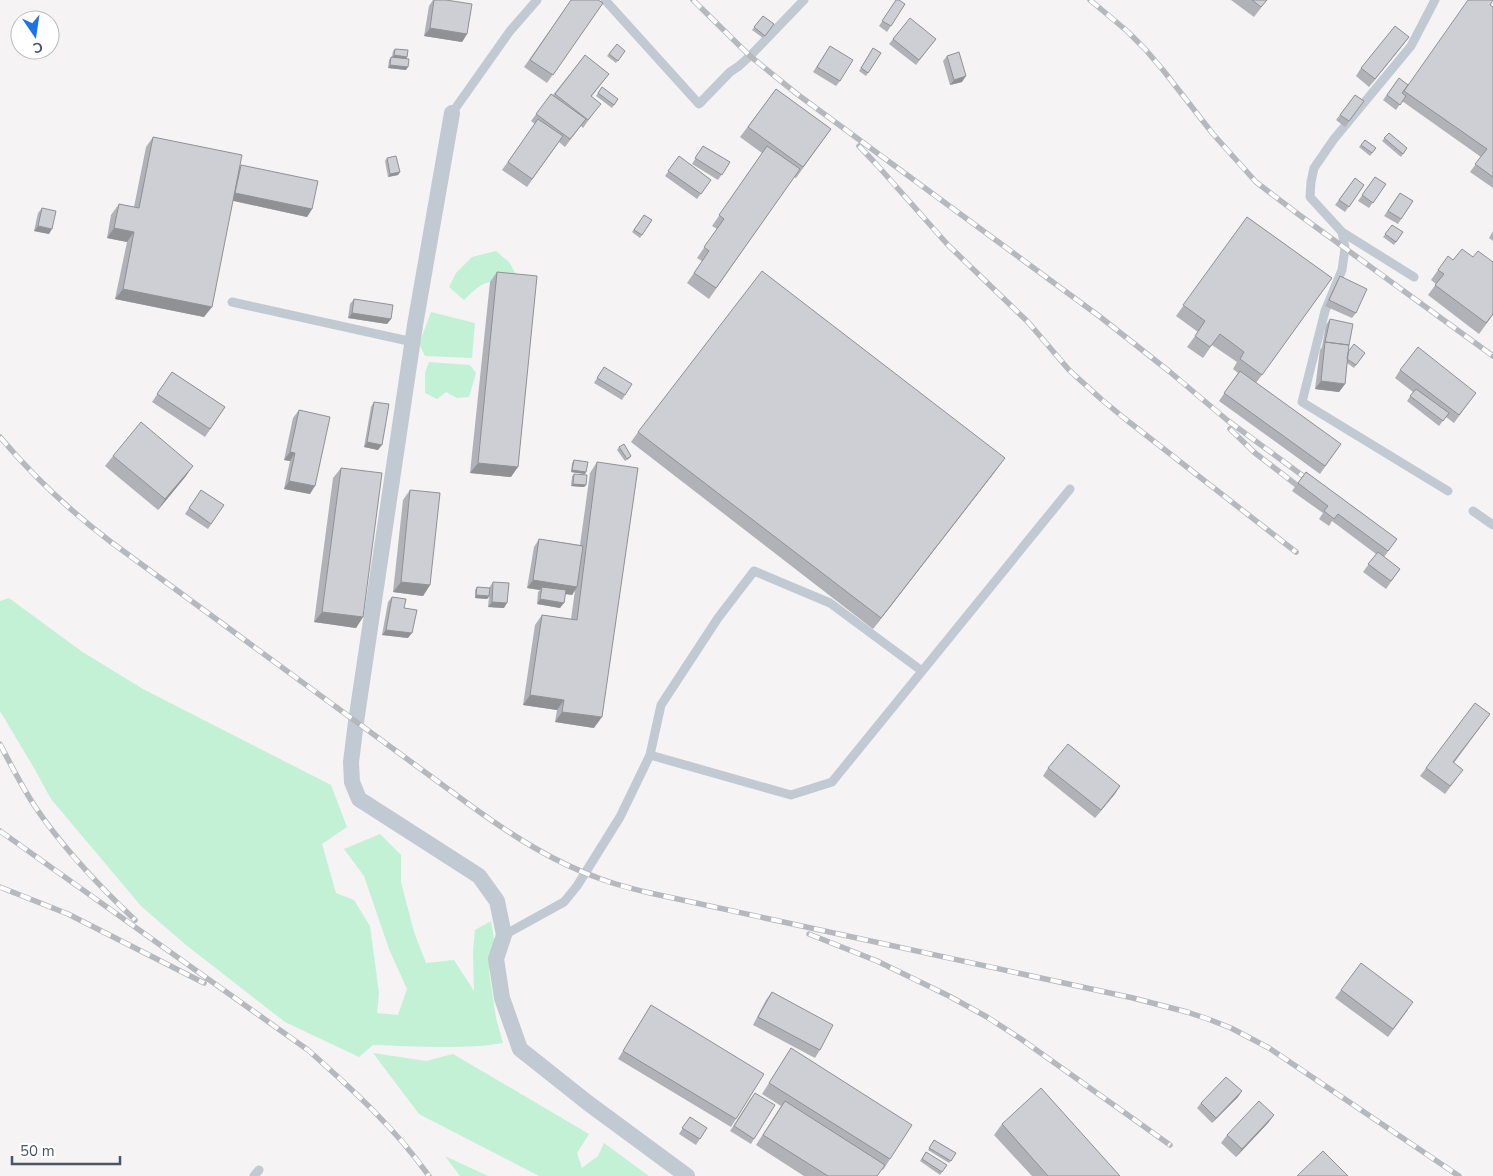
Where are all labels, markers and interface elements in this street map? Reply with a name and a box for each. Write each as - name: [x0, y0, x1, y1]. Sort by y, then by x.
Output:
- north arrow: [10, 10, 60, 60]
- text: С: [31, 37, 45, 58]
- scale bar: [12, 1134, 120, 1166]
- text: 50 m: [20, 1141, 55, 1161]

